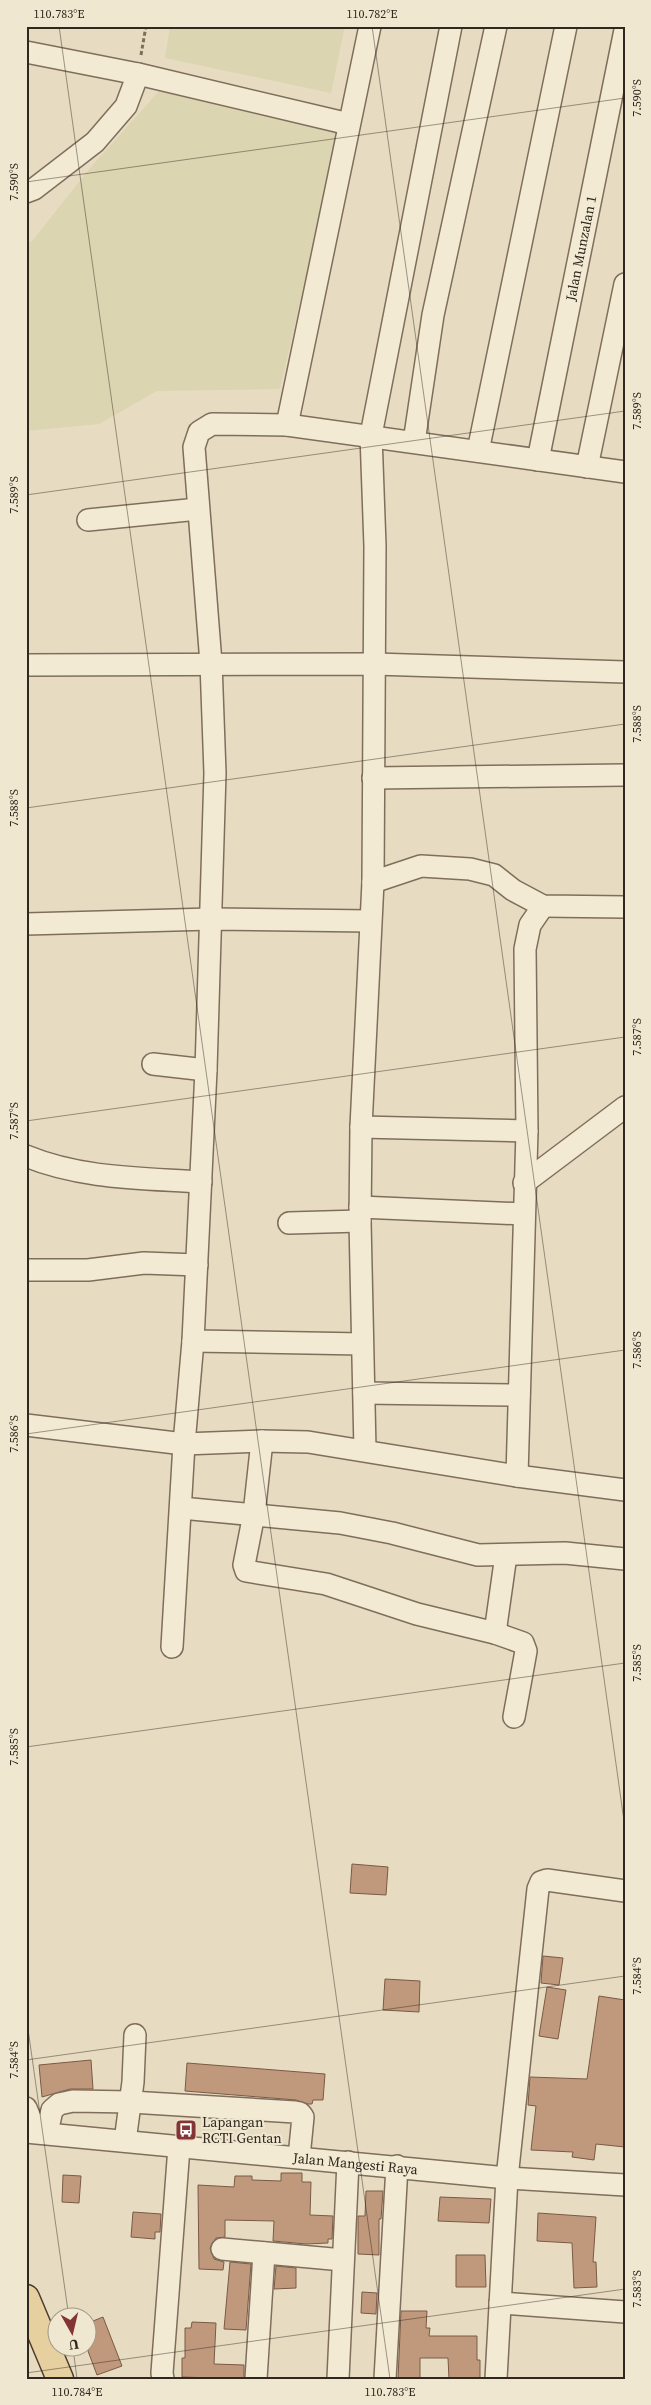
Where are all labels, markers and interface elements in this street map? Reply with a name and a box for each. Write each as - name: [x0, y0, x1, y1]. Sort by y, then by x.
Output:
- text: 110.783°E: [34, 6, 84, 22]
- text: 110.782°E: [347, 6, 397, 22]
- text: 7.590°S: [629, 79, 645, 117]
- text: 7.590°S: [6, 163, 22, 201]
- street label: Jalan Munzalan 1: [560, 194, 601, 304]
- text: 7.589°S: [629, 392, 645, 430]
- text: 7.589°S: [6, 476, 22, 514]
- text: 7.588°S: [629, 705, 645, 743]
- text: 7.588°S: [6, 789, 22, 827]
- text: 7.587°S: [629, 1018, 645, 1056]
- text: 7.587°S: [6, 1102, 22, 1140]
- text: 7.586°S: [629, 1331, 645, 1369]
- text: 7.586°S: [6, 1415, 22, 1453]
- text: 7.585°S: [629, 1644, 645, 1682]
- text: 7.585°S: [6, 1728, 22, 1766]
- text: 7.584°S: [629, 1957, 645, 1995]
- text: 7.584°S: [6, 2041, 22, 2079]
- place label: Lapangan RCTI Gentan: [202, 2112, 282, 2148]
- bus stop icon: Lapangan RCTI Gentan: [174, 2118, 198, 2142]
- street label: Jalan Mangesti Raya: [291, 2147, 420, 2180]
- text: 7.583°S: [629, 2270, 645, 2308]
- north arrow: [48, 2308, 98, 2358]
- text: U: [67, 2334, 80, 2355]
- text: 110.784°E: [52, 2384, 102, 2400]
- text: 110.783°E: [365, 2384, 415, 2400]

